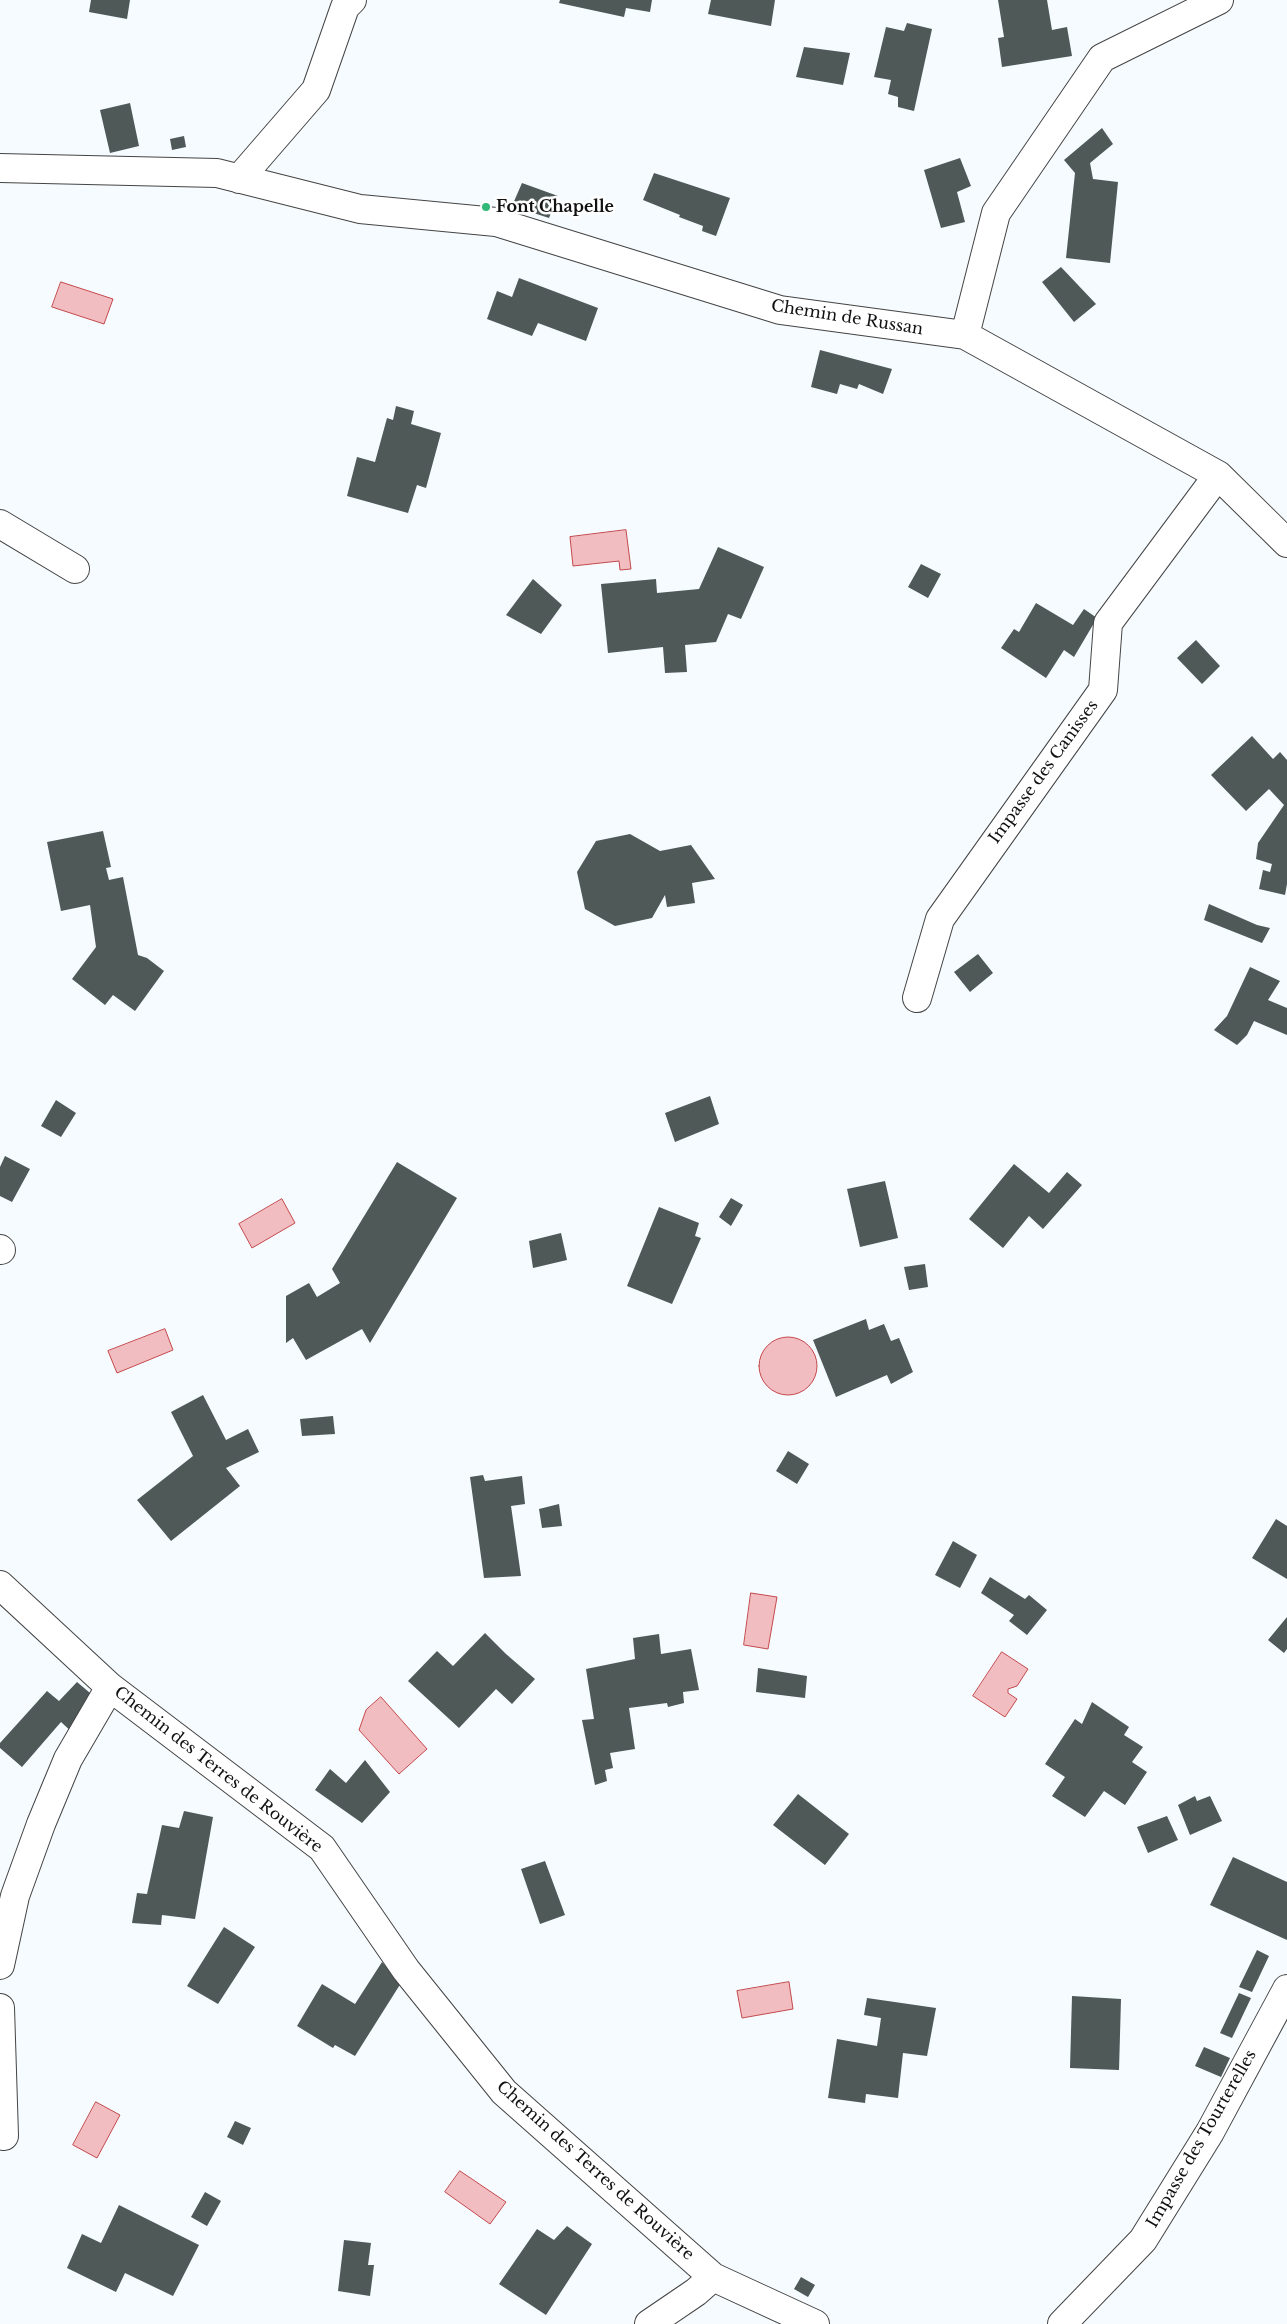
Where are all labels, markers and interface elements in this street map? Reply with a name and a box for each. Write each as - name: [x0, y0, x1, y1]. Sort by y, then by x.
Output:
- place label: Font Chapelle: [496, 197, 614, 217]
- marker: Font Chapelle: [480, 201, 492, 213]
- street label: Chemin de Russan: [770, 297, 924, 339]
- street label: Impasse des Canisses: [985, 696, 1103, 848]
- street label: Chemin des Terres de Rouvière: [110, 1683, 326, 1857]
- street label: Impasse des Tourterelles: [1143, 2047, 1261, 2231]
- street label: Chemin des Terres de Rouvière: [492, 2077, 698, 2265]

